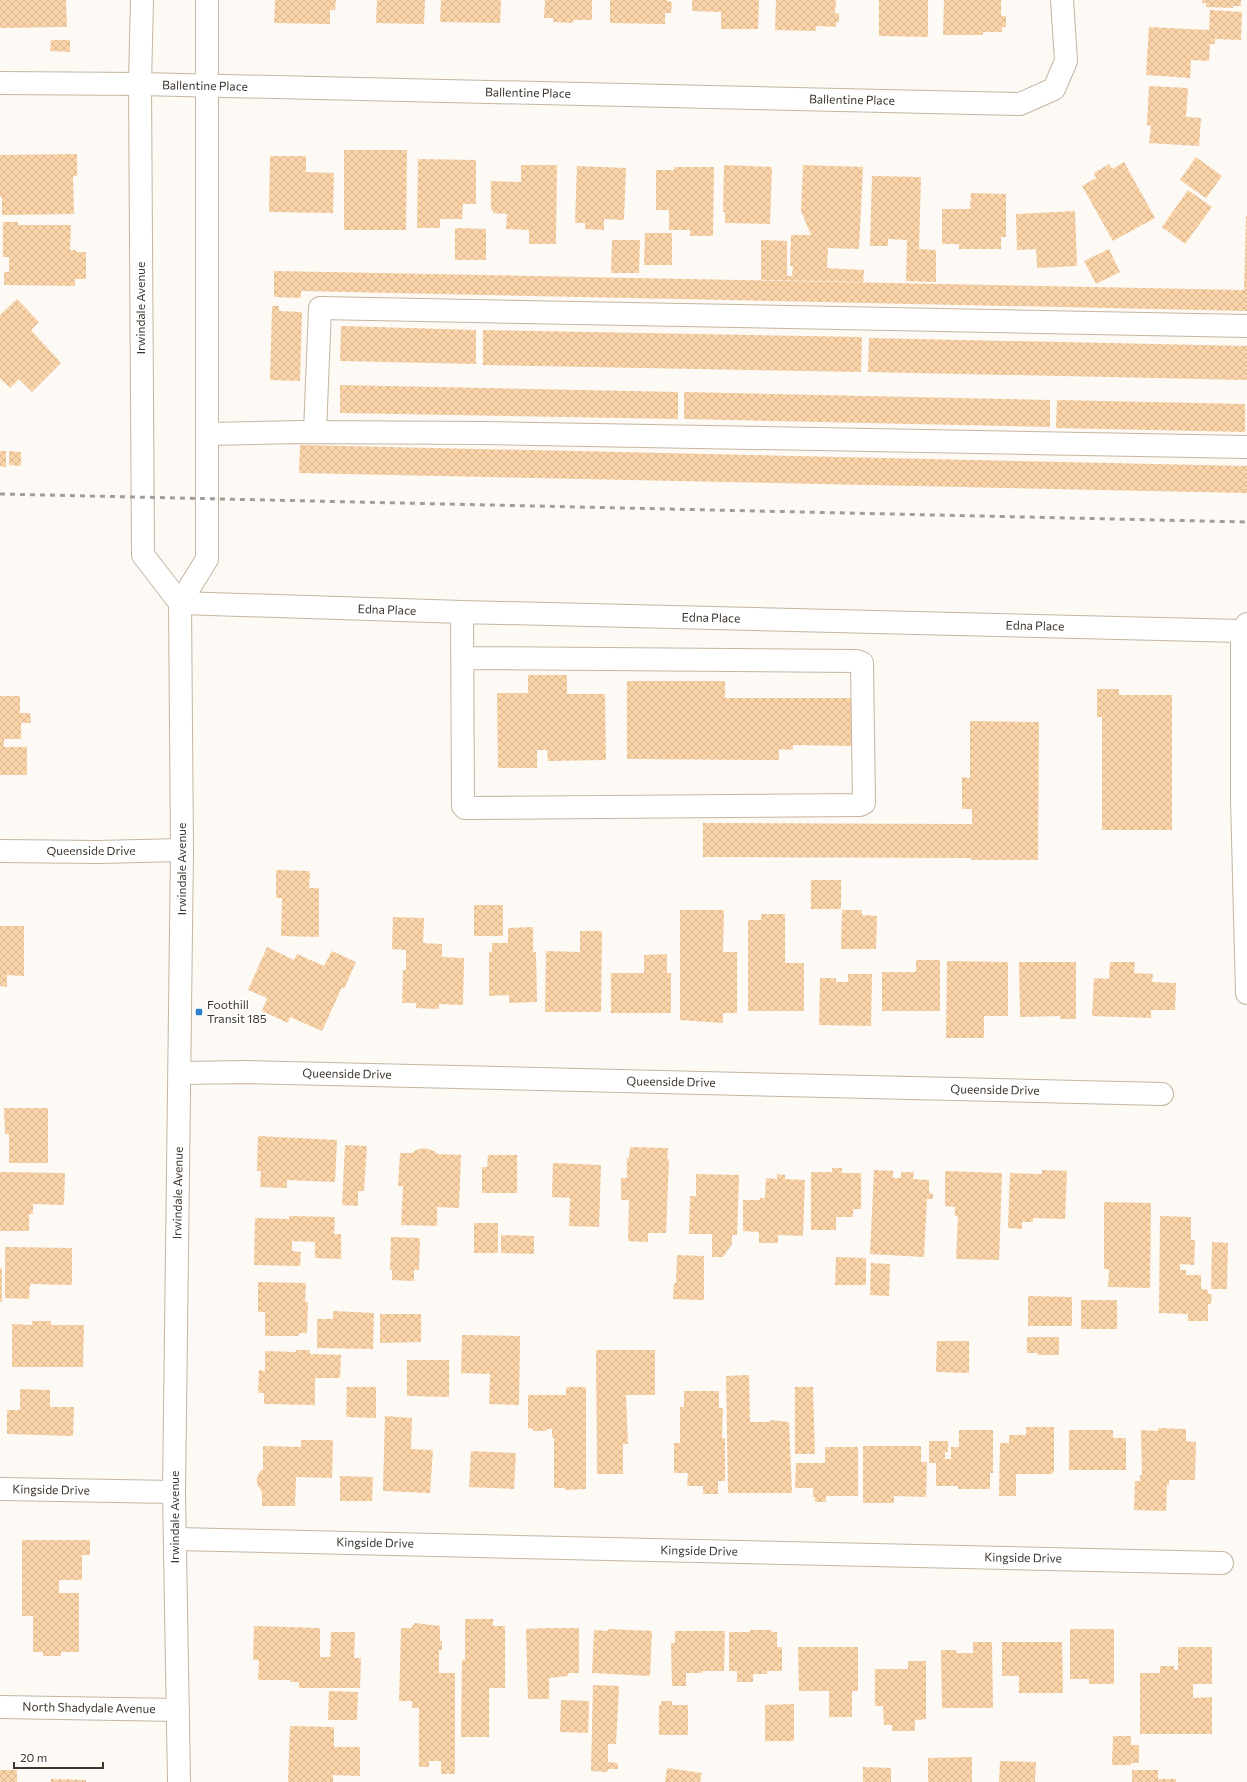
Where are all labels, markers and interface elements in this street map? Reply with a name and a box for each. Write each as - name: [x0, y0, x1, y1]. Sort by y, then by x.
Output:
- street label: Ballentine Place: [162, 77, 248, 93]
- street label: Ballentine Place: [485, 84, 571, 100]
- street label: Ballentine Place: [809, 91, 895, 107]
- street label: Irwindale Avenue: [133, 262, 147, 354]
- street label: Edna Place: [357, 601, 417, 617]
- street label: Edna Place: [682, 609, 740, 625]
- street label: Edna Place: [1006, 617, 1064, 633]
- street label: Irwindale Avenue: [174, 823, 188, 915]
- street label: Queenside Drive: [46, 843, 136, 857]
- place label: Foothill Transit 185: [207, 997, 267, 1025]
- marker: Foothill Transit 185: [194, 1007, 204, 1017]
- street label: Queenside Drive: [302, 1065, 392, 1081]
- street label: Queenside Drive: [626, 1073, 716, 1089]
- street label: Queenside Drive: [950, 1081, 1040, 1097]
- street label: Irwindale Avenue: [169, 1147, 185, 1239]
- street label: Irwindale Avenue: [167, 1471, 181, 1563]
- street label: Kingside Drive: [12, 1481, 90, 1497]
- street label: Kingside Drive: [336, 1534, 414, 1550]
- street label: Kingside Drive: [660, 1542, 738, 1558]
- street label: Kingside Drive: [984, 1549, 1062, 1565]
- street label: North Shadydale Avenue: [22, 1699, 156, 1715]
- scale bar: [14, 1744, 103, 1770]
- text: 20 m: [20, 1750, 47, 1764]

